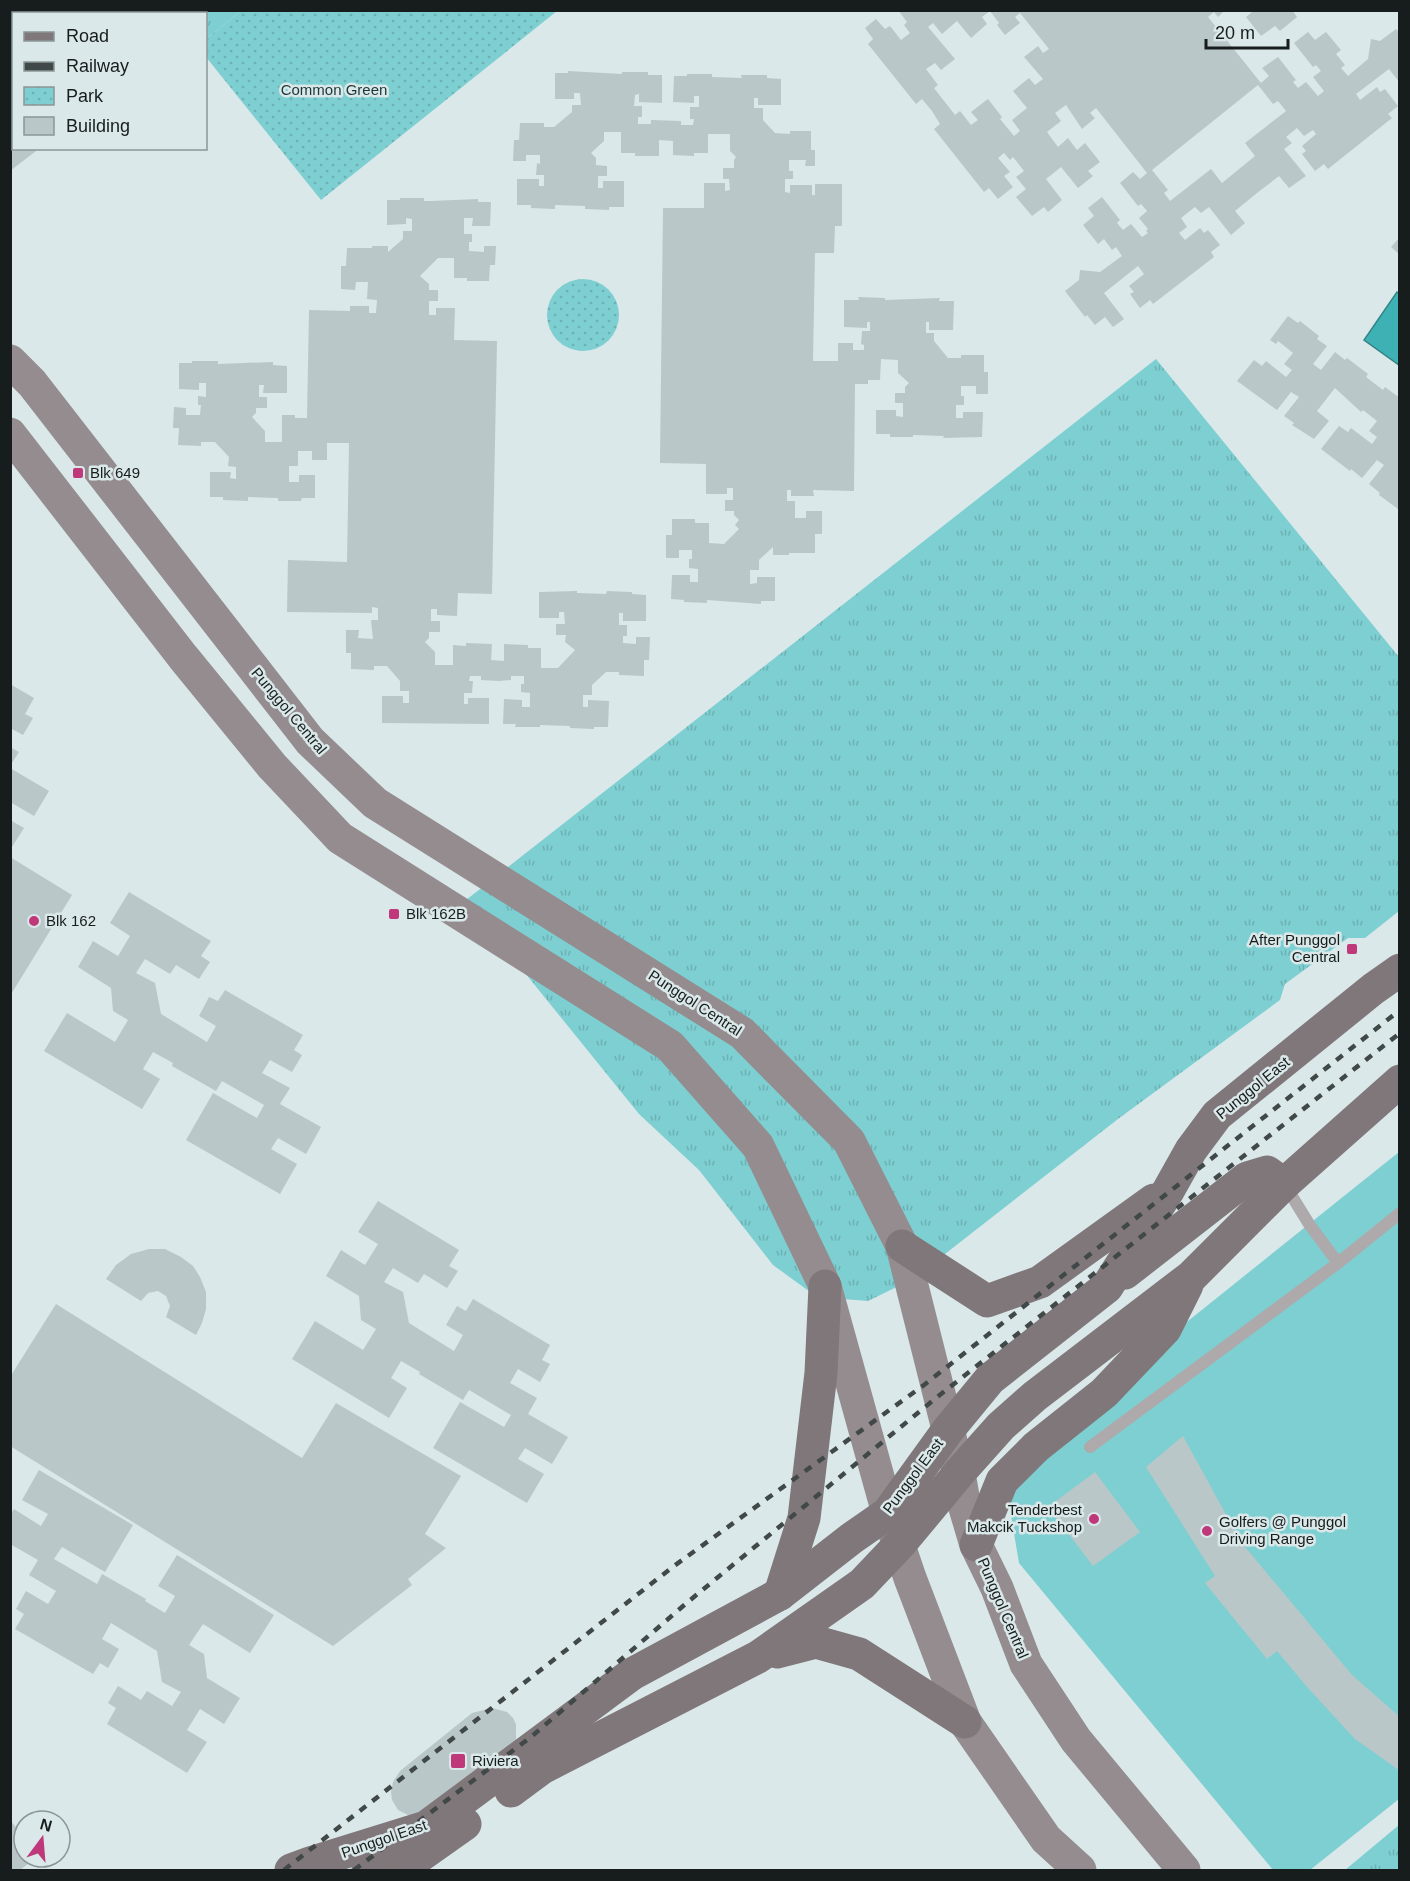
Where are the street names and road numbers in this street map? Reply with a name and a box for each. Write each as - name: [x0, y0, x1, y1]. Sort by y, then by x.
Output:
- street label: Punggol Central: [248, 664, 330, 757]
- street label: Punggol Central: [646, 966, 745, 1039]
- street label: Punggol East: [1213, 1052, 1293, 1122]
- street label: Punggol East: [879, 1434, 947, 1516]
- street label: Punggol Central: [975, 1555, 1032, 1661]
- street label: Punggol East: [339, 1816, 430, 1861]

